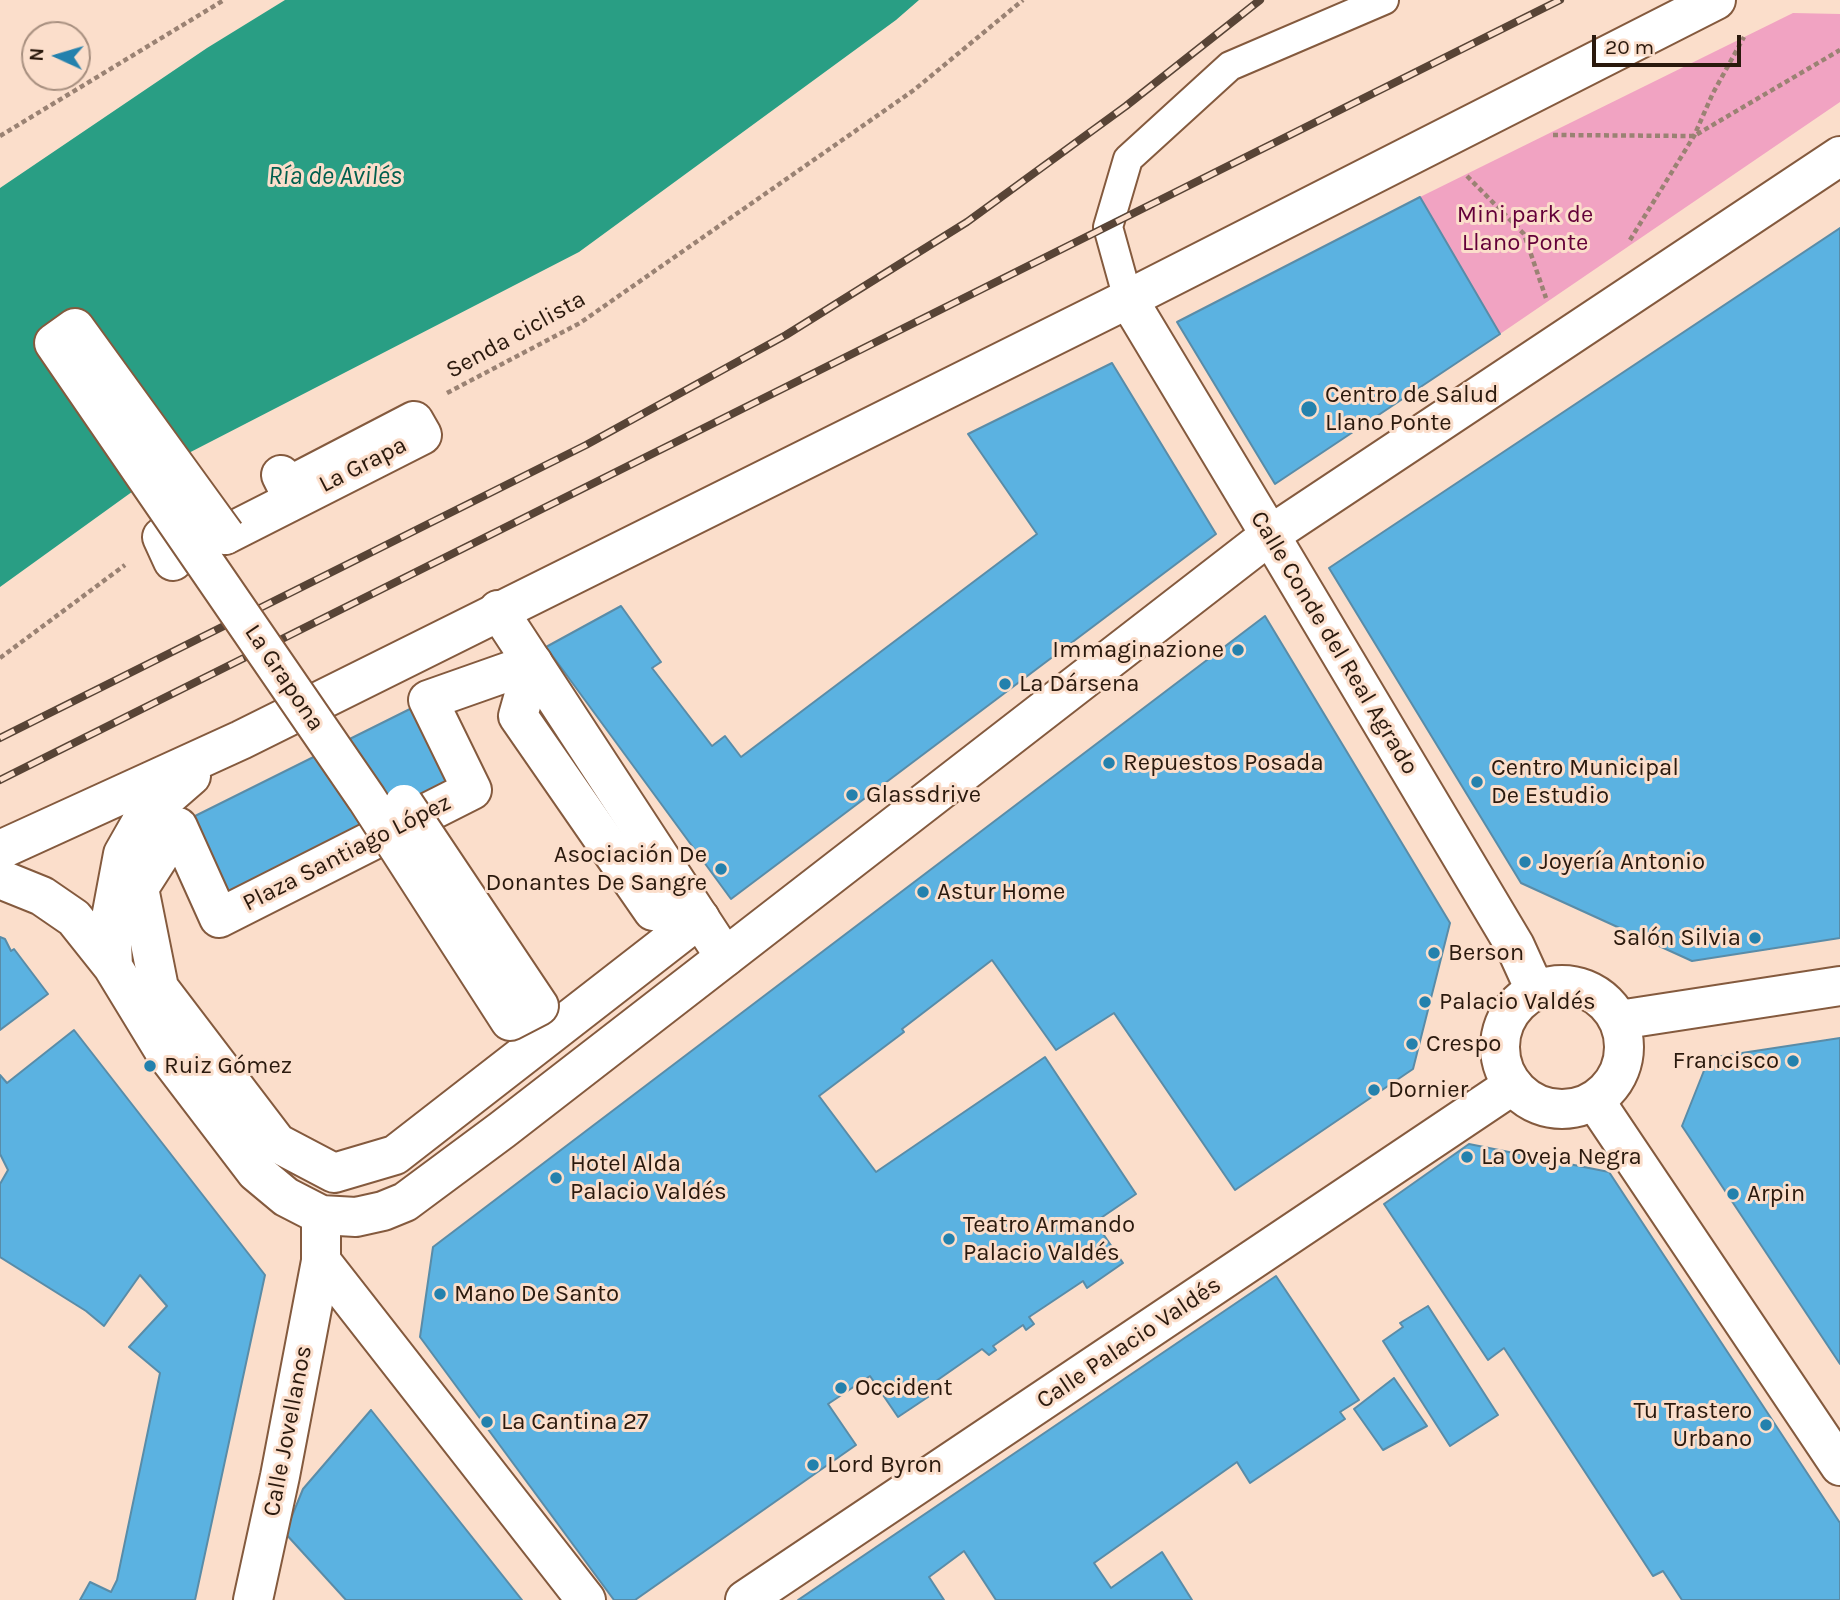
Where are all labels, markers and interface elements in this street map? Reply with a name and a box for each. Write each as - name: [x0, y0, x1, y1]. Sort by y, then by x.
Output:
- north arrow: [21, 21, 91, 91]
- scale bar: [1595, 21, 1744, 65]
- text: 20 m: [1605, 35, 1654, 59]
- text: N: [26, 47, 48, 62]
- water label: Ría de Avilés: [268, 161, 402, 193]
- park label: Mini park de Llano Ponte: [1457, 201, 1593, 257]
- street label: Senda ciclista: [441, 285, 591, 385]
- place label: Centro de Salud Llano Ponte: [1325, 381, 1498, 437]
- marker: Centro de Salud Llano Ponte: [1299, 399, 1319, 419]
- street label: La Grapa: [314, 431, 412, 499]
- street label: Calle Conde del Real Agrado: [1244, 506, 1424, 780]
- street label: La Grapona: [238, 619, 330, 737]
- place label: Immaginazione: [1052, 636, 1224, 664]
- marker: Immaginazione: [1230, 642, 1246, 658]
- place label: La Dársena: [1019, 670, 1139, 698]
- marker: La Dársena: [997, 676, 1013, 692]
- place label: Repuestos Posada: [1123, 749, 1324, 777]
- place label: Centro Municipal De Estudio: [1491, 754, 1679, 810]
- marker: Repuestos Posada: [1101, 755, 1117, 771]
- marker: Centro Municipal De Estudio: [1469, 774, 1485, 790]
- place label: Glassdrive: [866, 781, 981, 809]
- marker: Glassdrive: [844, 787, 860, 803]
- street label: Plaza Santiago López: [238, 788, 456, 918]
- place label: Asociación De Donantes De Sangre: [486, 841, 707, 897]
- place label: Joyería Antonio: [1539, 848, 1705, 876]
- marker: Joyería Antonio: [1517, 854, 1533, 870]
- marker: Asociación De Donantes De Sangre: [713, 861, 729, 877]
- place label: Astur Home: [937, 878, 1065, 906]
- marker: Astur Home: [915, 884, 931, 900]
- place label: Salón Silvia: [1612, 924, 1741, 952]
- marker: Salón Silvia: [1747, 930, 1763, 946]
- place label: Berson: [1448, 939, 1524, 967]
- marker: Berson: [1426, 945, 1442, 961]
- place label: Palacio Valdés: [1439, 988, 1596, 1016]
- marker: Palacio Valdés: [1417, 994, 1433, 1010]
- place label: Crespo: [1426, 1030, 1501, 1058]
- marker: Crespo: [1404, 1036, 1420, 1052]
- place label: Francisco: [1672, 1047, 1779, 1075]
- place label: Ruiz Gómez: [164, 1052, 292, 1080]
- marker: Francisco: [1785, 1053, 1801, 1069]
- marker: Ruiz Gómez: [142, 1058, 158, 1074]
- place label: Dornier: [1388, 1076, 1468, 1104]
- marker: Dornier: [1366, 1082, 1382, 1098]
- place label: La Oveja Negra: [1481, 1143, 1642, 1171]
- marker: La Oveja Negra: [1459, 1149, 1475, 1165]
- place label: Hotel Alda Palacio Valdés: [570, 1150, 727, 1206]
- marker: Hotel Alda Palacio Valdés: [548, 1170, 564, 1186]
- place label: Arpin: [1747, 1180, 1805, 1208]
- marker: Arpin: [1725, 1186, 1741, 1202]
- place label: Teatro Armando Palacio Valdés: [963, 1211, 1135, 1267]
- marker: Teatro Armando Palacio Valdés: [941, 1231, 957, 1247]
- street label: Calle Palacio Valdés: [1031, 1271, 1227, 1415]
- place label: Mano De Santo: [454, 1280, 619, 1308]
- marker: Mano De Santo: [432, 1286, 448, 1302]
- street label: Calle Jovellanos: [257, 1343, 319, 1519]
- place label: Occident: [855, 1374, 952, 1402]
- marker: Occident: [833, 1380, 849, 1396]
- place label: Tu Trastero Urbano: [1634, 1397, 1752, 1453]
- place label: La Cantina 27: [501, 1408, 648, 1436]
- marker: La Cantina 27: [479, 1414, 495, 1430]
- marker: Tu Trastero Urbano: [1758, 1417, 1774, 1433]
- place label: Lord Byron: [827, 1451, 942, 1479]
- marker: Lord Byron: [805, 1457, 821, 1473]

